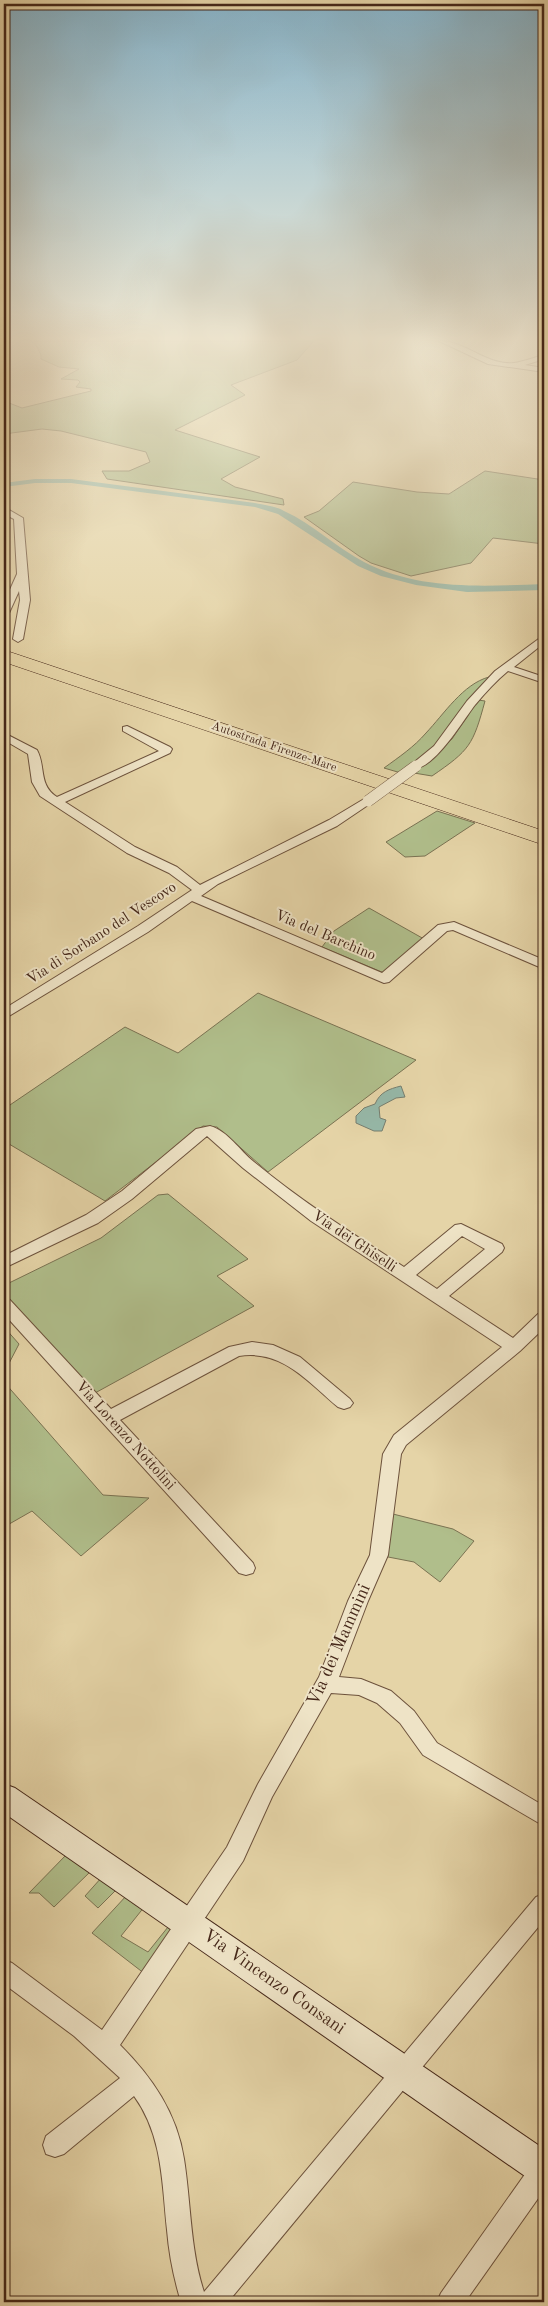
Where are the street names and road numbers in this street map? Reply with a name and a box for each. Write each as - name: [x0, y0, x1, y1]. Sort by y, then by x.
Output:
- street label: Autostrada Firenze-Mare: [210, 720, 339, 774]
- street label: Via di Sorbano del Vescovo: [25, 880, 179, 988]
- street label: Via del Barchino: [272, 908, 378, 964]
- street label: Via dei Ghiselli: [309, 1208, 399, 1276]
- street label: Via Lorenzo Nottolini: [72, 1379, 178, 1493]
- street label: Via dei Mammini: [304, 1581, 374, 1709]
- street label: Via Vincenzo Consani: [199, 1926, 349, 2038]

